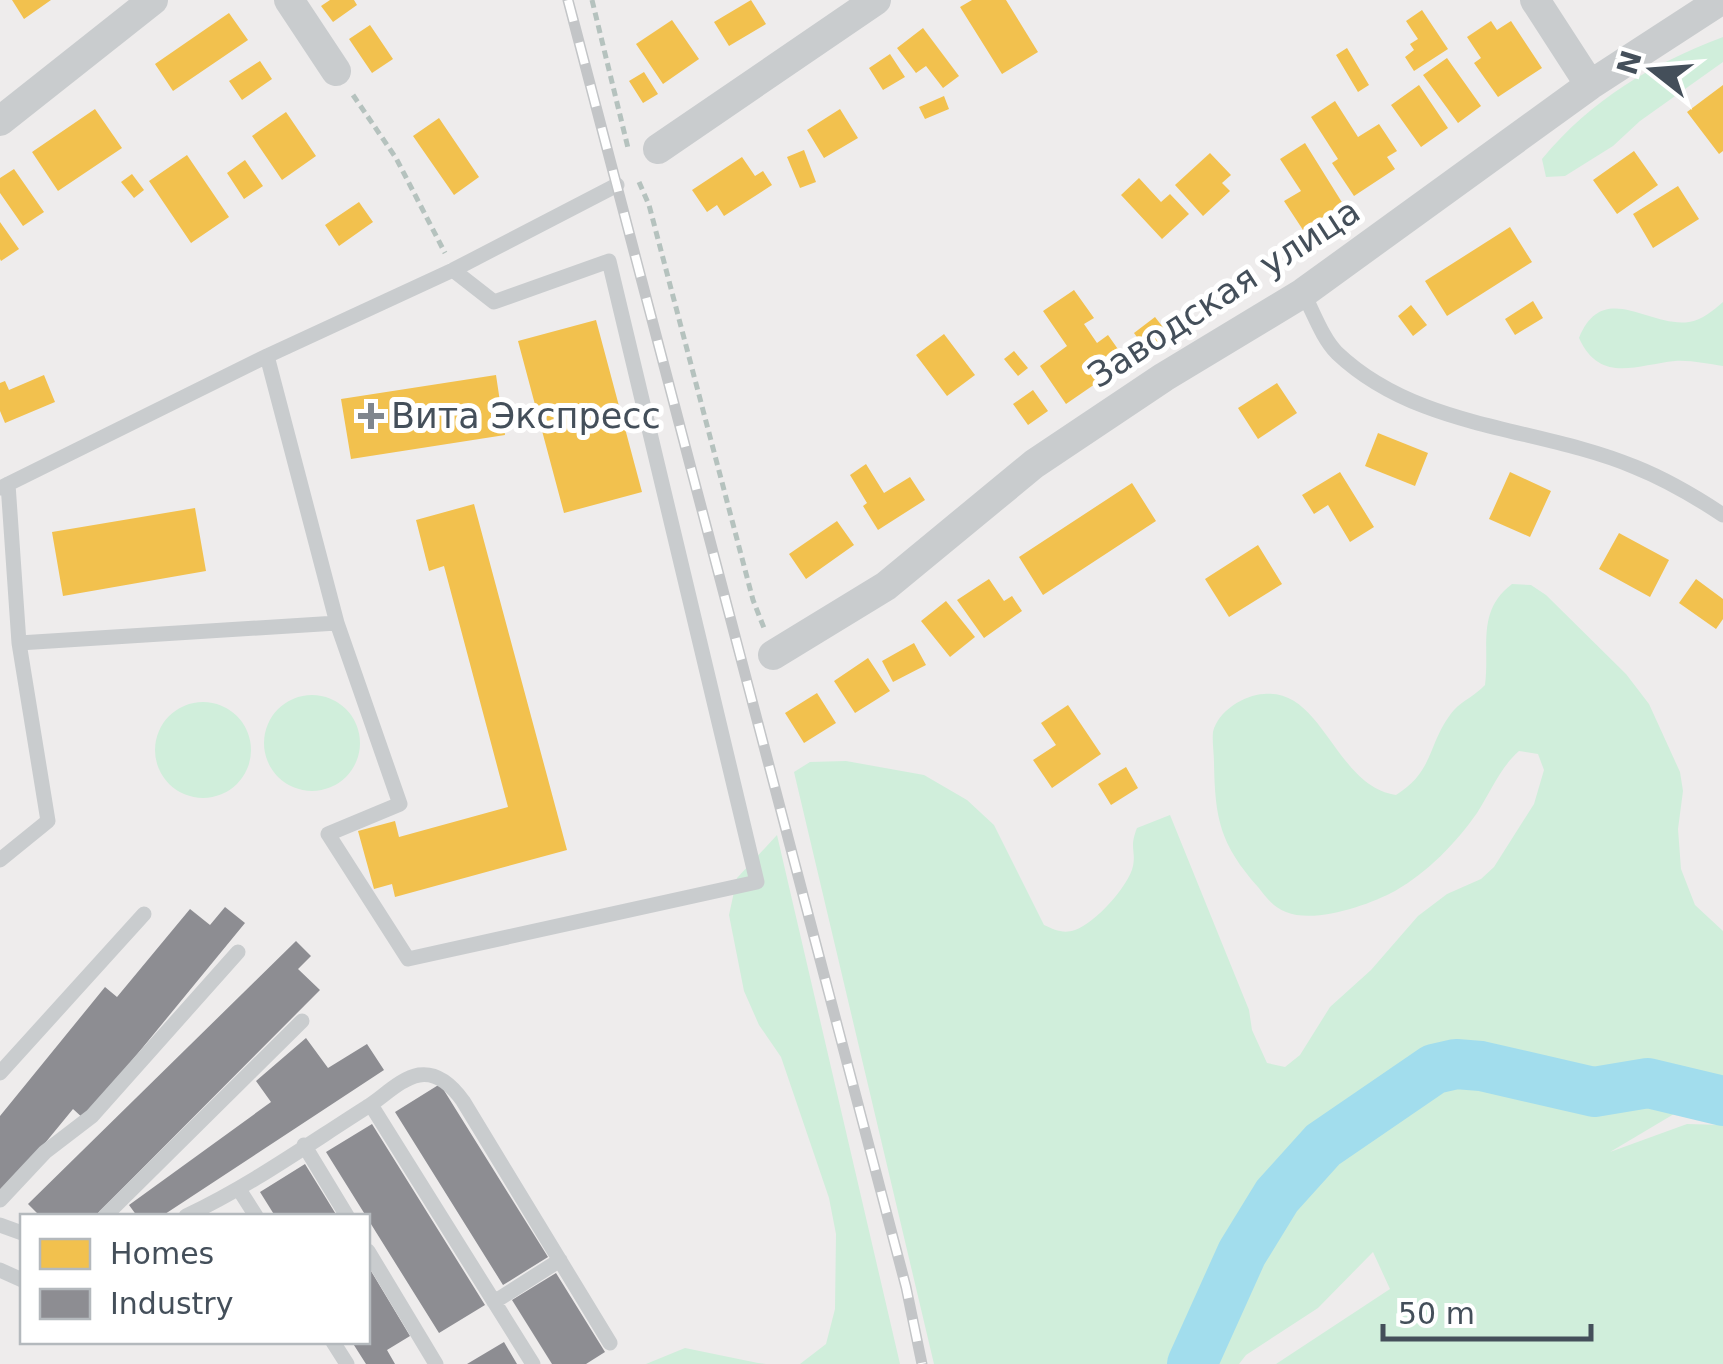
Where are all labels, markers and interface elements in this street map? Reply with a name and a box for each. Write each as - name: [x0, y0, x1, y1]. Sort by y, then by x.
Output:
- north arrow: [1603, 20, 1703, 120]
- text: N: [1610, 47, 1649, 79]
- street label: Заводская улица: [1081, 190, 1367, 396]
- place label: Вита Экспресс: [391, 396, 661, 436]
- marker: Вита Экспресс: [360, 405, 382, 427]
- legend: [20, 1214, 370, 1344]
- text: Homes: [110, 1236, 214, 1271]
- scale bar: [1383, 1279, 1590, 1341]
- text: Industry: [110, 1286, 233, 1321]
- text: 50 m: [1398, 1296, 1475, 1331]

